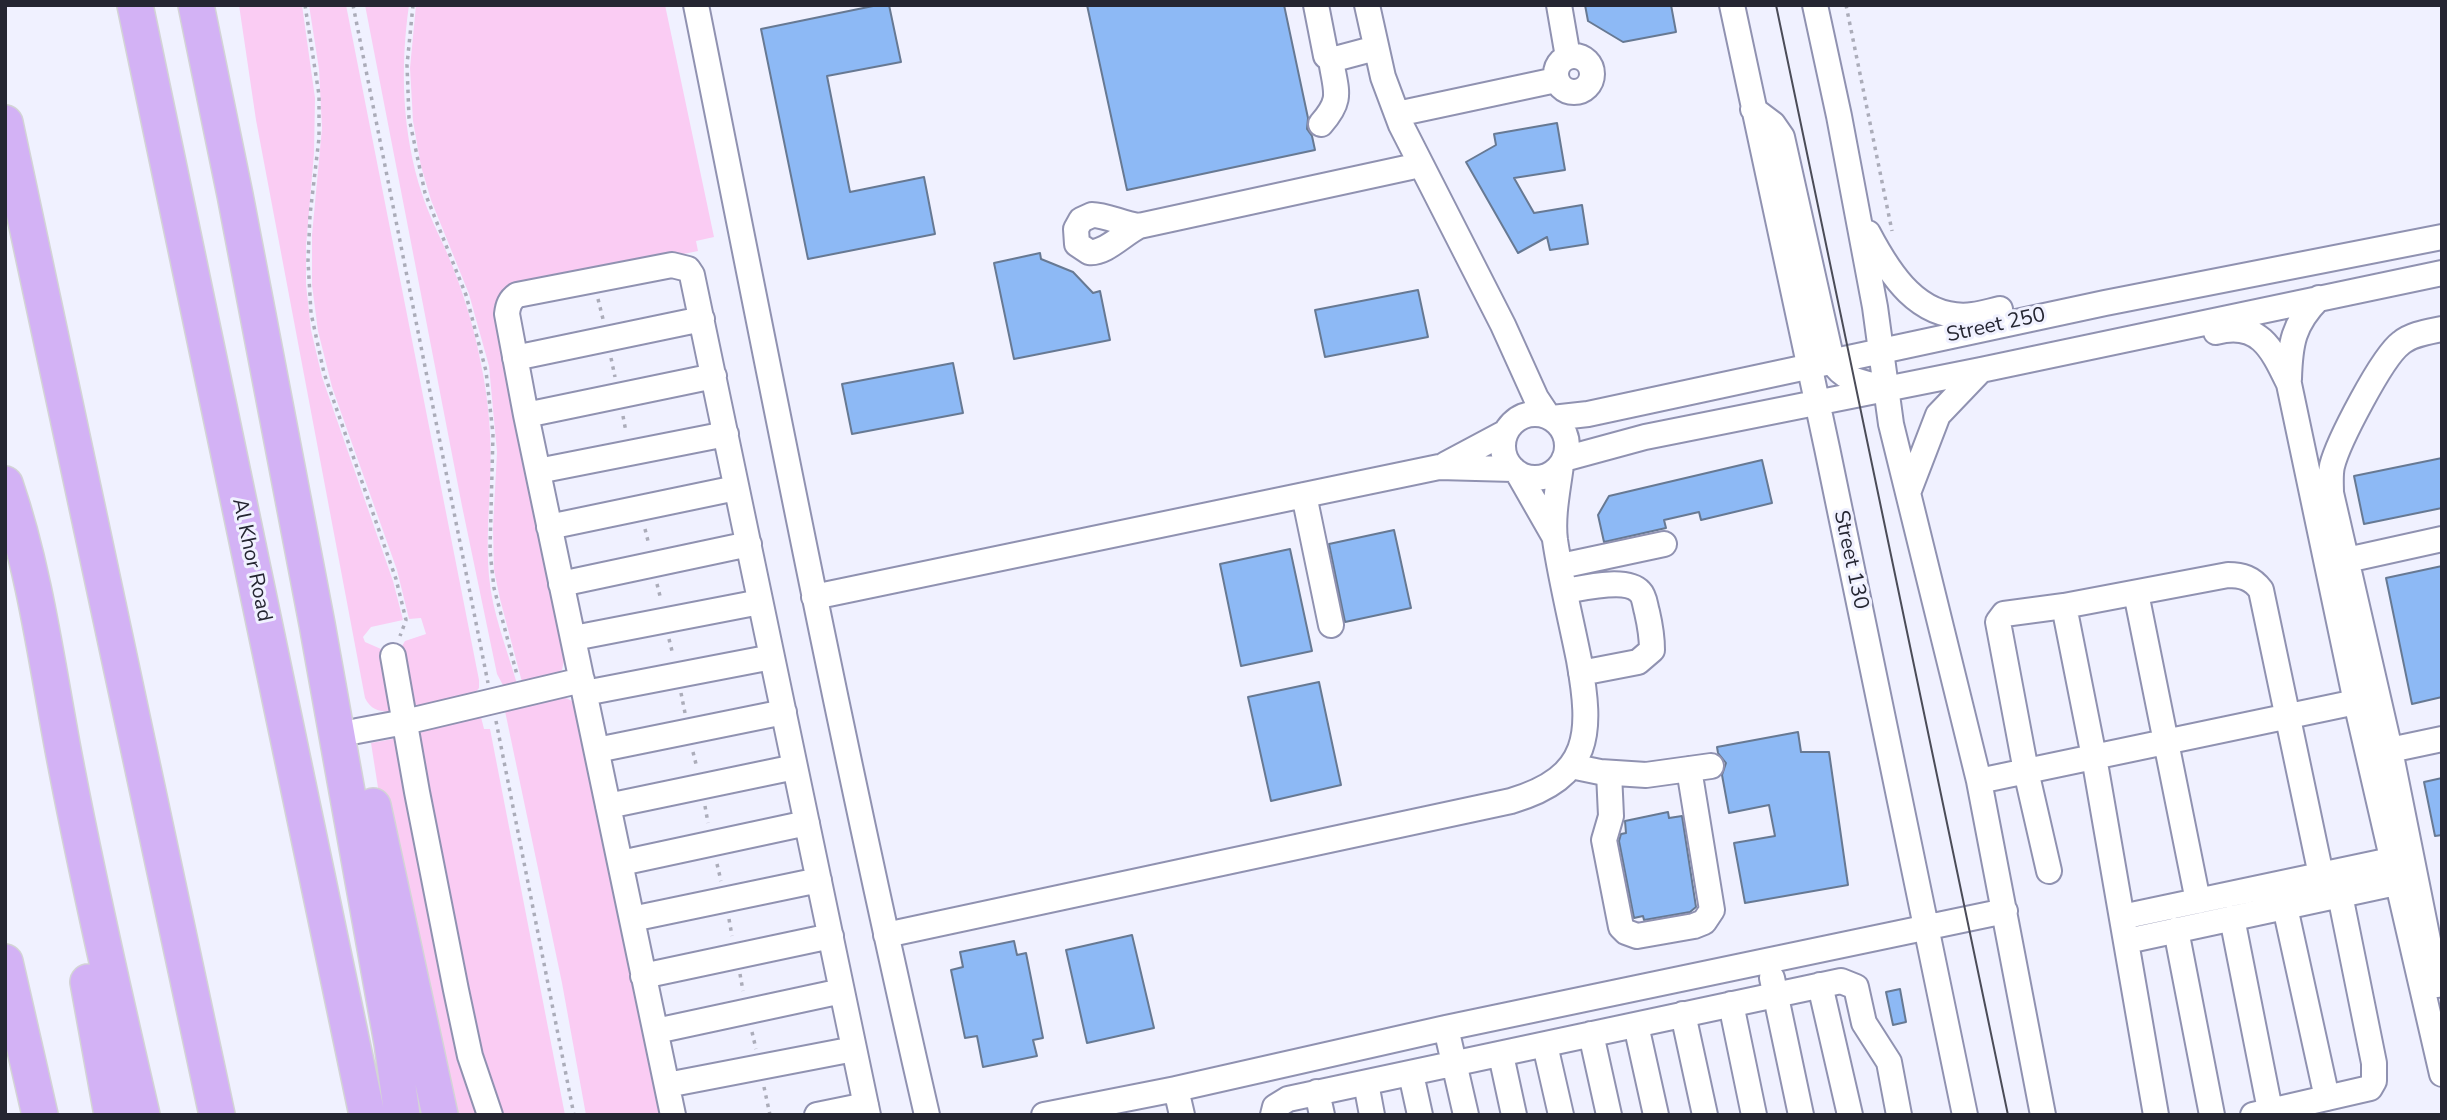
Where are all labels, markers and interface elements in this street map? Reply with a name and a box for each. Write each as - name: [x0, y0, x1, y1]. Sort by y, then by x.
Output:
- street label: Street 250: [1944, 303, 2048, 349]
- street label: Al Khor Road: [226, 496, 276, 624]
- street label: Street 130: [1827, 508, 1873, 612]

